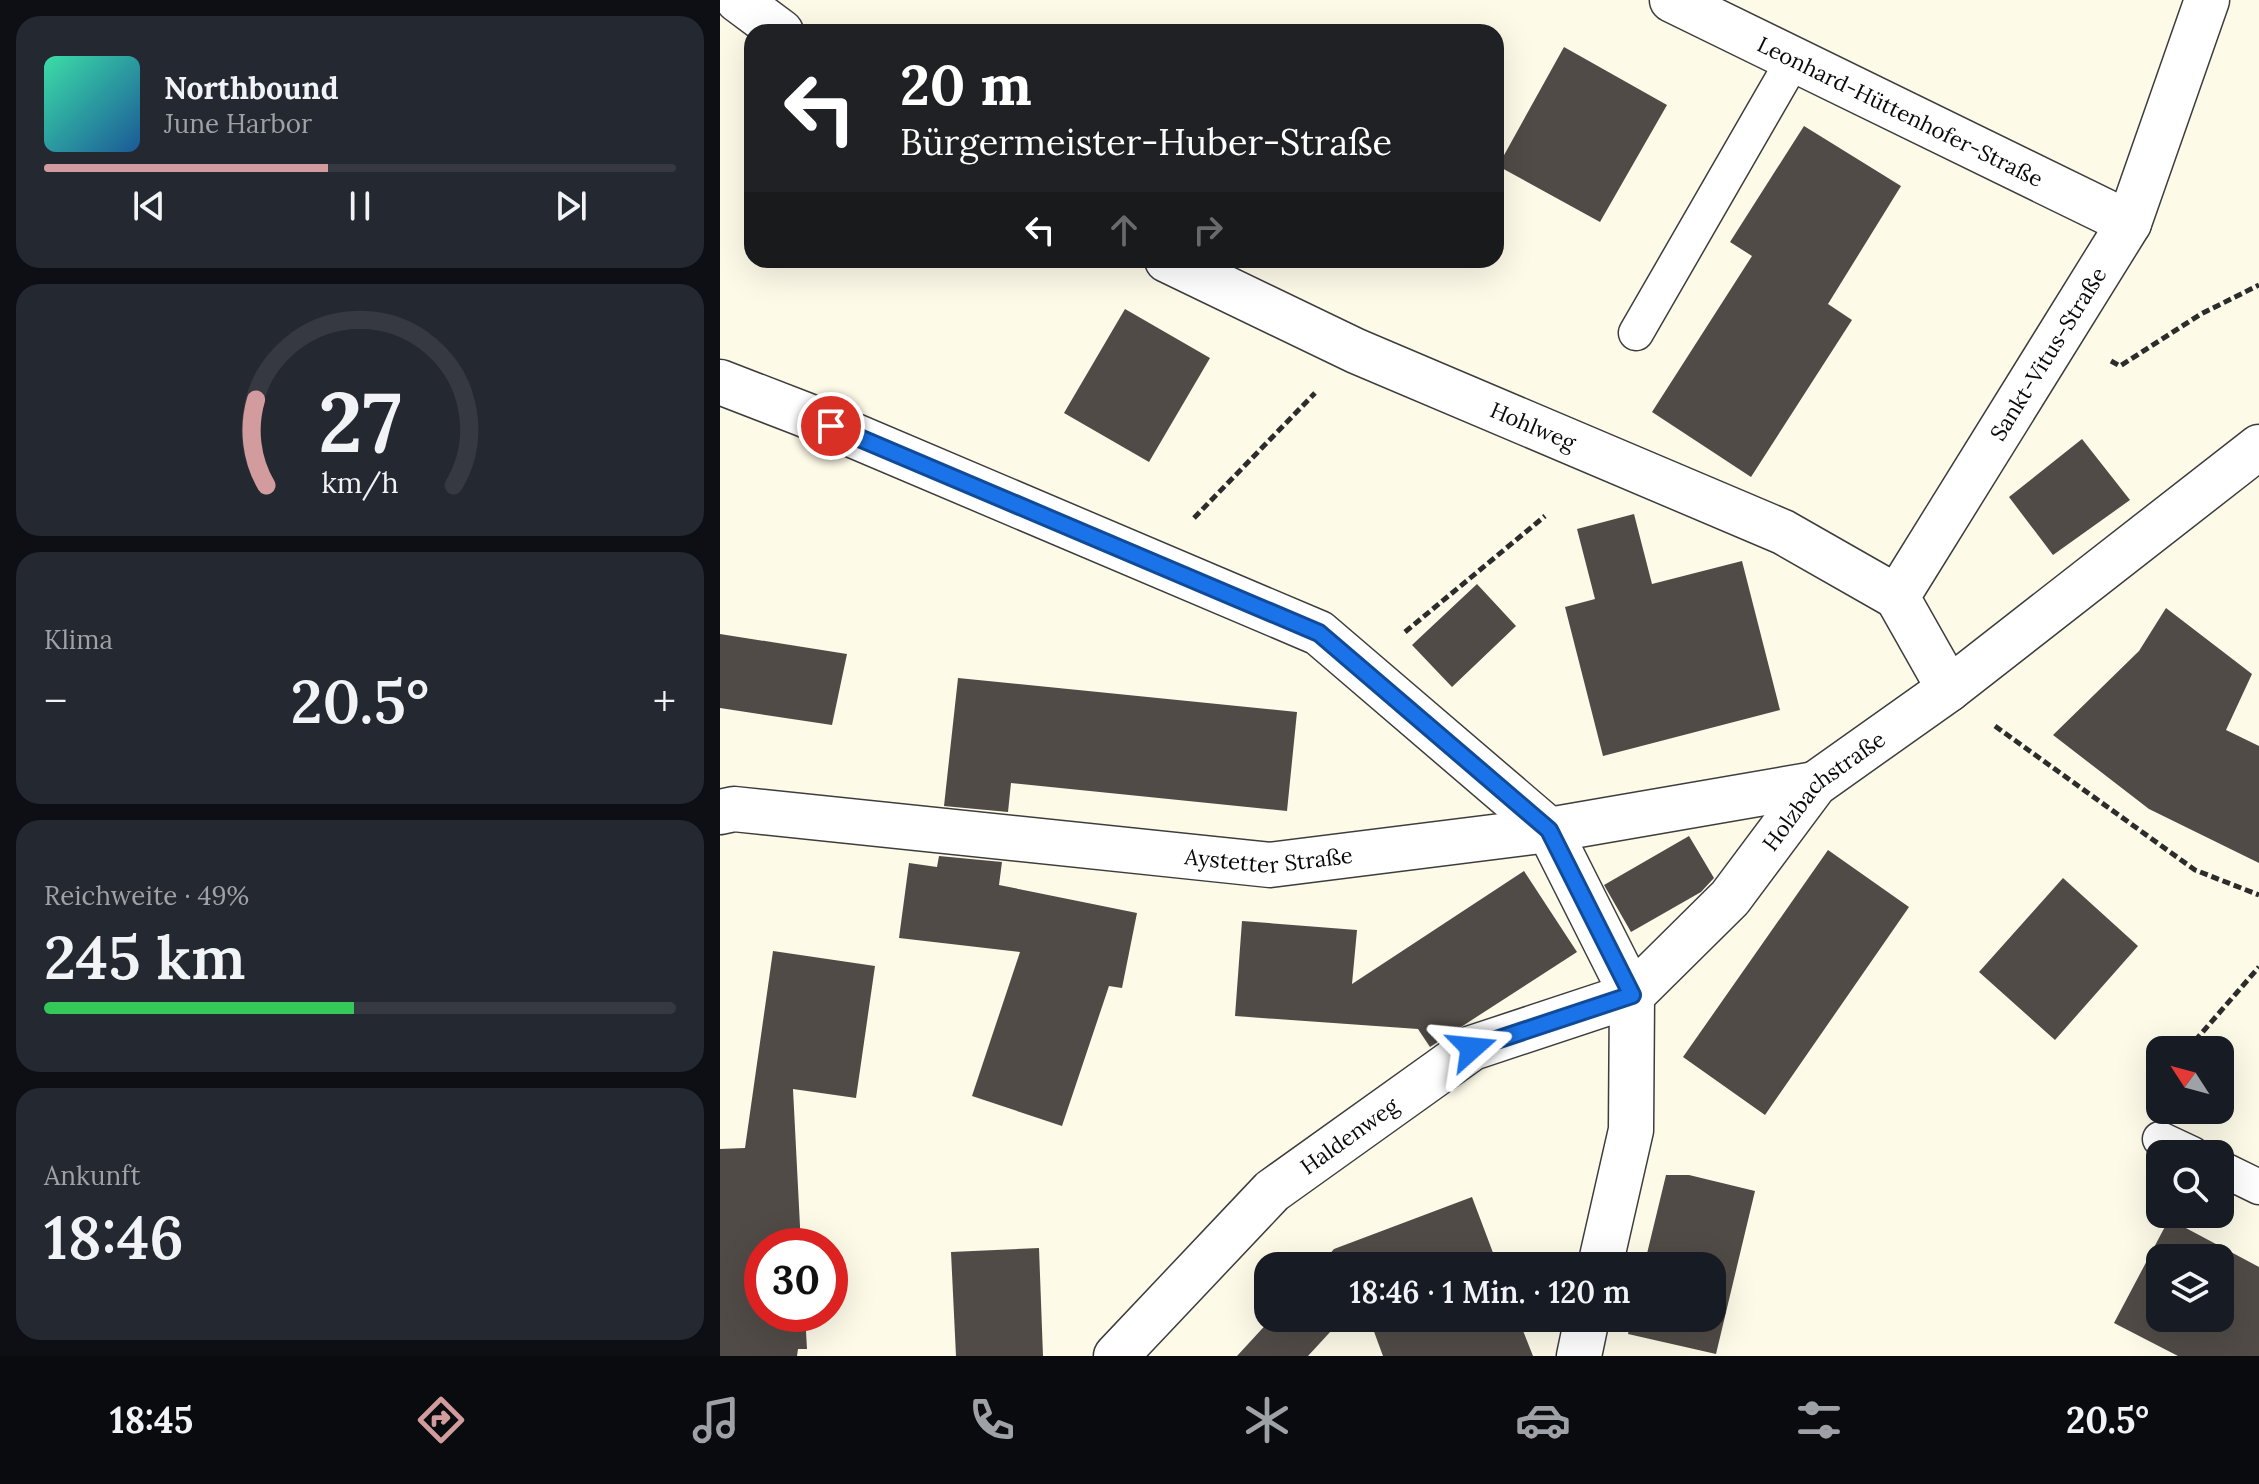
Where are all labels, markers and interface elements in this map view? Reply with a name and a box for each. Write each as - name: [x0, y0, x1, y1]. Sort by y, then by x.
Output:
- street label: Leonhard-Hüttenhofer-Straße: [1753, 30, 2048, 193]
- text: 20 m: [900, 49, 1032, 120]
- icon: left: [768, 56, 872, 160]
- text: Northbound: [164, 69, 339, 107]
- text: June Harbor: [164, 107, 312, 140]
- text: Bürgermeister-Huber-Straße: [900, 119, 1392, 165]
- icon: previous: [127, 184, 171, 228]
- icon: pause: [338, 184, 382, 228]
- icon: next: [549, 184, 593, 228]
- icon: left: [1018, 208, 1062, 252]
- icon: ahead: [1102, 208, 1146, 252]
- icon: right: [1186, 208, 1230, 252]
- street label: Sankt-Vitus-Straße: [1984, 262, 2112, 446]
- text: 27: [318, 368, 402, 475]
- pin: [797, 392, 865, 460]
- street label: Hohlweg: [1486, 396, 1581, 457]
- icon: arrive: [809, 404, 853, 448]
- text: km/h: [321, 464, 399, 501]
- text: Klima: [44, 623, 113, 656]
- text: 20.5°: [290, 663, 430, 739]
- text: −: [44, 673, 67, 729]
- text: +: [653, 673, 676, 729]
- street label: Holzbachstraße: [1756, 725, 1890, 856]
- street label: Aystetter Straße: [1182, 841, 1354, 879]
- text: Reichweite · 49%: [44, 879, 249, 912]
- text: 245 km: [44, 919, 246, 995]
- position arrow: [1430, 1006, 1514, 1090]
- north arrow: [2146, 1036, 2234, 1124]
- map controls: [2146, 1036, 2234, 1332]
- street label: Haldenweg: [1295, 1091, 1404, 1180]
- button: search: [2146, 1140, 2234, 1228]
- text: Ankunft: [44, 1159, 141, 1192]
- text: 18:46: [44, 1199, 184, 1275]
- speed limit sign: 30: [744, 1228, 848, 1332]
- button: layers: [2146, 1244, 2234, 1332]
- text: 18:46 · 1 Min. · 120 m: [1350, 1273, 1630, 1311]
- icon: directions: [413, 1392, 469, 1448]
- icon: music: [688, 1392, 744, 1448]
- icon: phone: [964, 1392, 1020, 1448]
- icon: climate: [1239, 1392, 1295, 1448]
- icon: car: [1515, 1392, 1571, 1448]
- icon: filters: [1791, 1392, 1847, 1448]
- text: 18:45: [110, 1397, 193, 1443]
- text: 20.5°: [2066, 1397, 2149, 1443]

